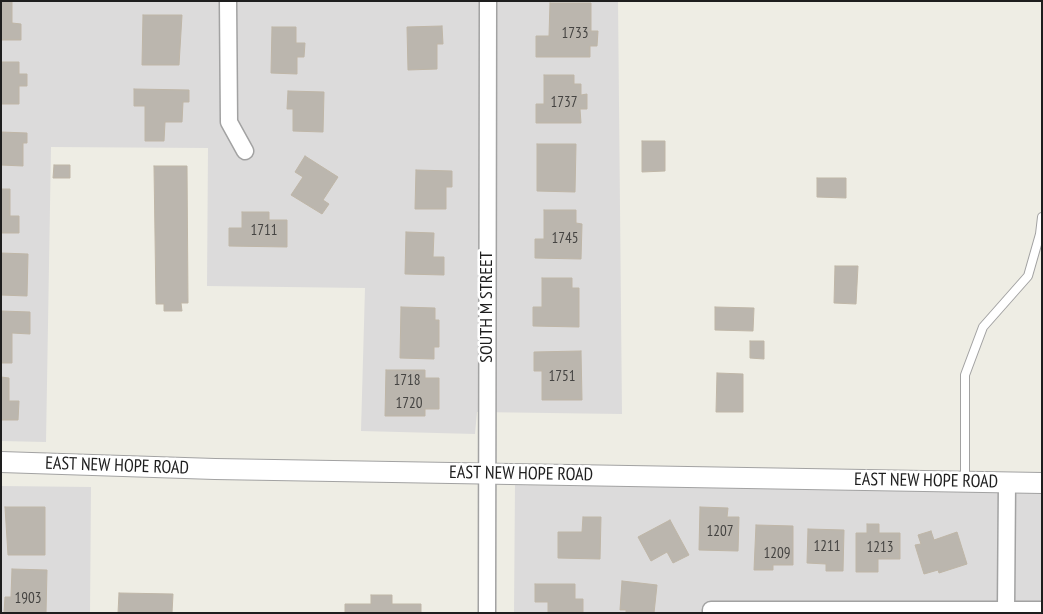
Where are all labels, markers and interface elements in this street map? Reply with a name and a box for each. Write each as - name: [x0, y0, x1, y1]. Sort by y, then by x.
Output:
- house number: 1733: [562, 25, 588, 43]
- house number: 1737: [551, 94, 577, 112]
- house number: 1711: [251, 222, 277, 240]
- house number: 1745: [552, 230, 578, 248]
- street label: SOUTH M STREET: [476, 251, 498, 363]
- house number: 1751: [549, 368, 575, 386]
- house number: 1718: [394, 372, 420, 390]
- house number: 1720: [396, 395, 422, 413]
- street label: EAST NEW HOPE ROAD: [45, 453, 189, 479]
- street label: EAST NEW HOPE ROAD: [449, 462, 593, 486]
- street label: EAST NEW HOPE ROAD: [854, 469, 998, 493]
- house number: 1207: [707, 523, 733, 541]
- house number: 1211: [814, 538, 840, 556]
- house number: 1213: [867, 539, 893, 557]
- house number: 1209: [764, 545, 790, 563]
- house number: 1903: [15, 590, 41, 608]

